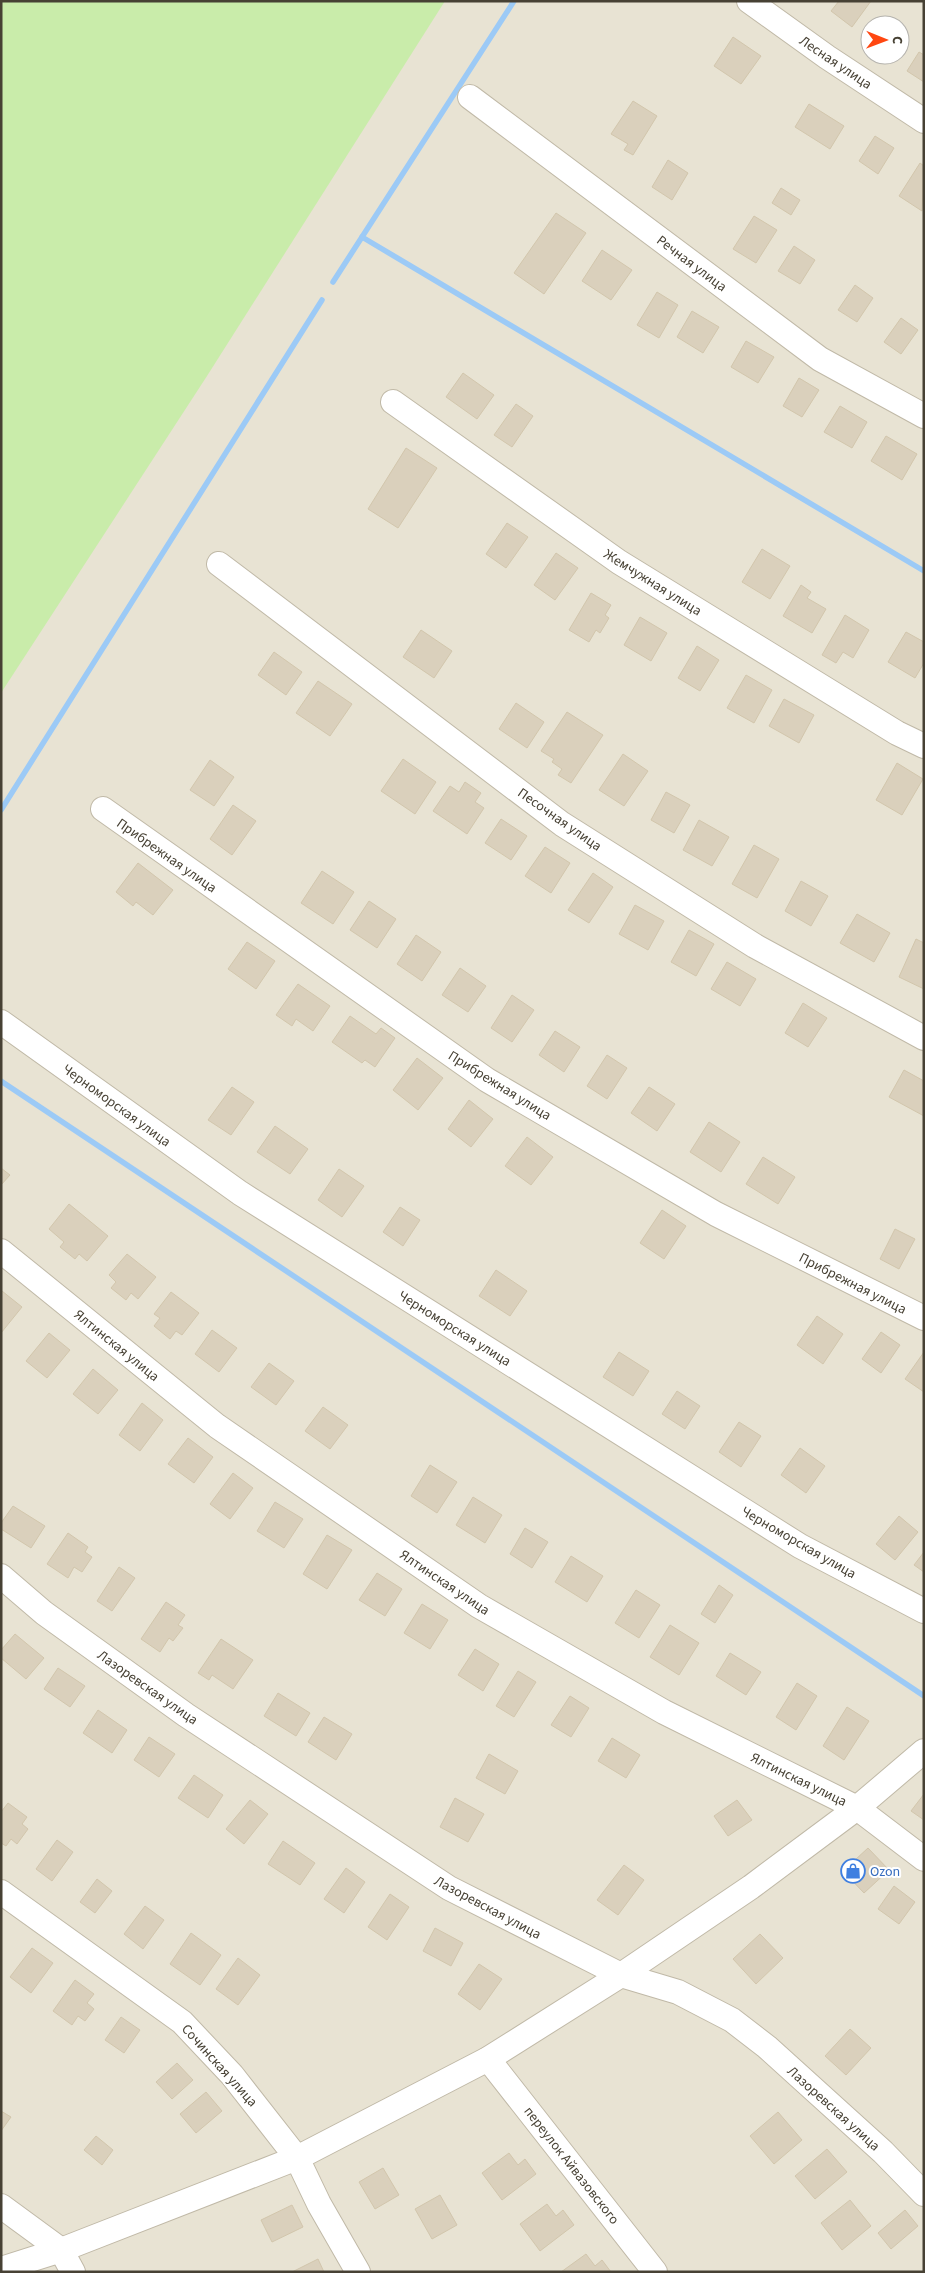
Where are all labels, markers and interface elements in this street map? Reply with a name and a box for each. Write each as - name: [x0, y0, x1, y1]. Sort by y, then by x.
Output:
- north arrow: [860, 15, 910, 65]
- street label: Лесная улица: [795, 31, 876, 95]
- text: С: [887, 36, 907, 44]
- street label: Речная улица: [652, 231, 731, 297]
- street label: Жемчужная улица: [600, 545, 705, 621]
- street label: Песочная улица: [513, 783, 605, 856]
- street label: Прибрежная улица: [112, 814, 221, 898]
- street label: Прибрежная улица: [444, 1046, 555, 1126]
- street label: Черноморская улица: [58, 1060, 175, 1152]
- street label: Прибрежная улица: [795, 1248, 910, 1320]
- street label: Черноморская улица: [394, 1286, 515, 1372]
- street label: Ялтинская улица: [69, 1305, 163, 1387]
- street label: Черноморская улица: [737, 1502, 860, 1584]
- street label: Ялтинская улица: [395, 1545, 493, 1620]
- street label: Лазоревская улица: [93, 1646, 202, 1730]
- street label: Ялтинская улица: [747, 1748, 850, 1812]
- shop icon: Ozon: [840, 1858, 866, 1884]
- place label: Ozon: [870, 1862, 900, 1882]
- street label: Лазоревская улица: [430, 1871, 545, 1945]
- street label: Сочинская улица: [177, 2020, 262, 2112]
- street label: Лазоревская улица: [783, 2062, 884, 2156]
- street label: переулок Айвазовского: [519, 2102, 624, 2229]

